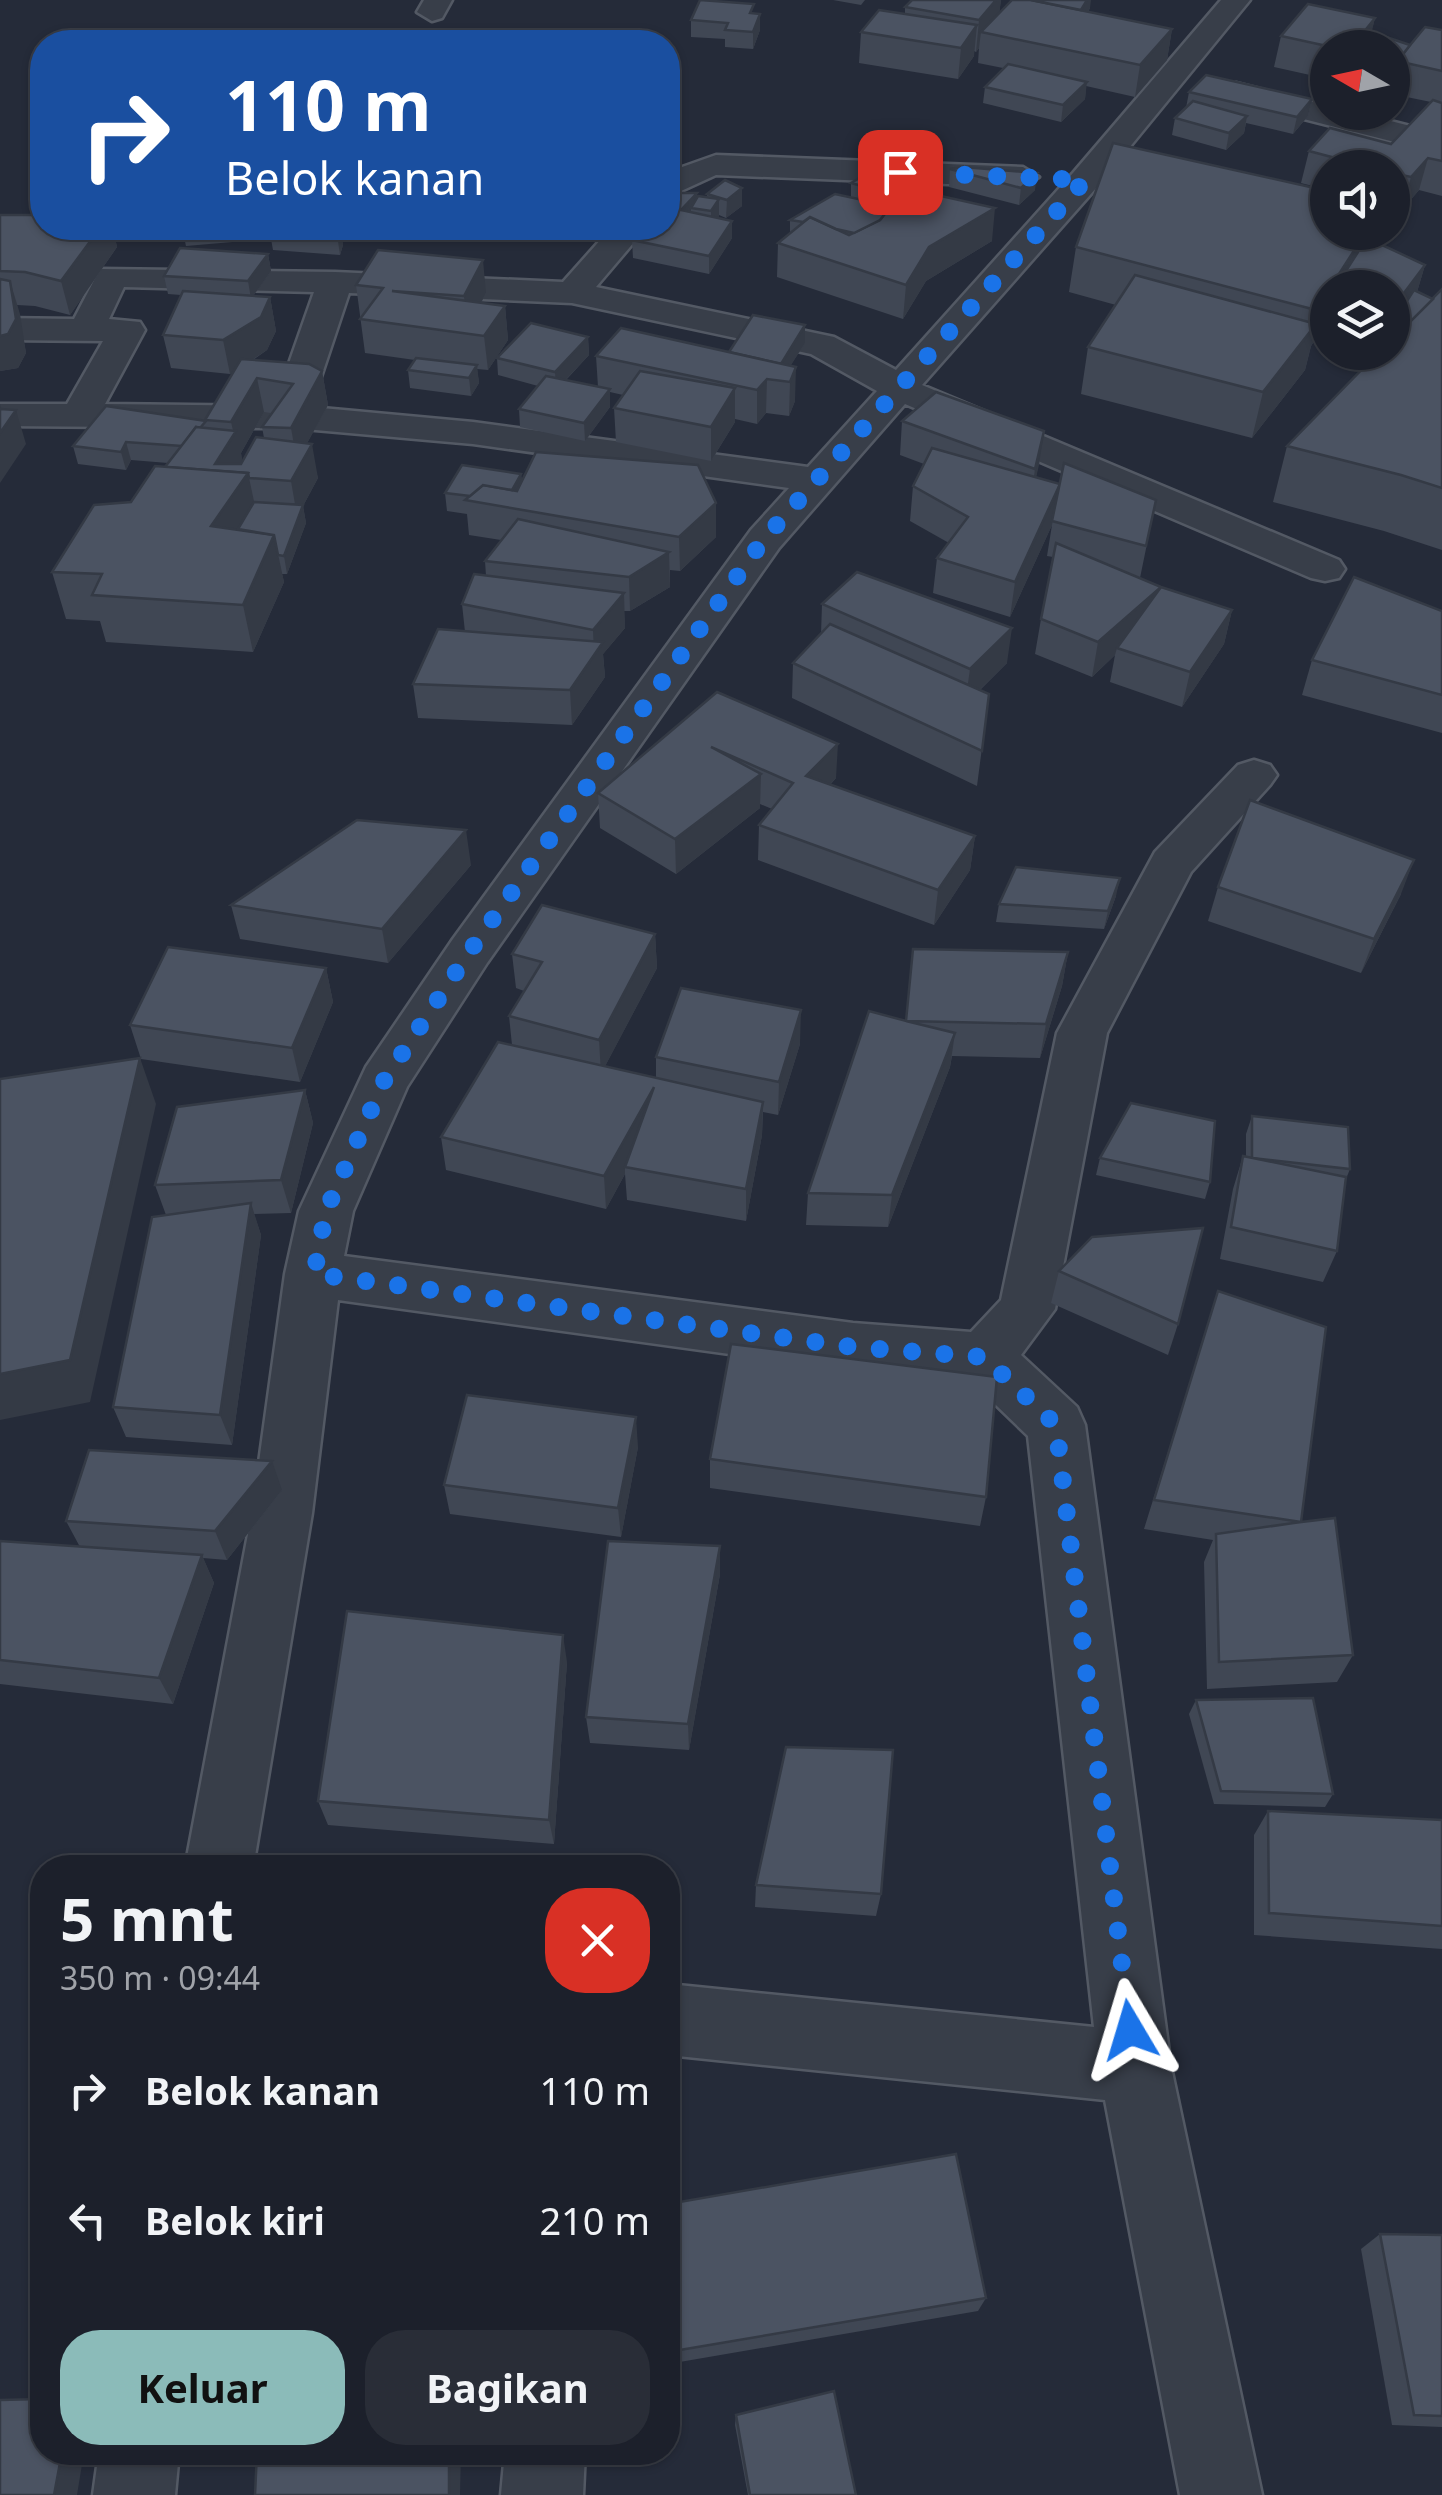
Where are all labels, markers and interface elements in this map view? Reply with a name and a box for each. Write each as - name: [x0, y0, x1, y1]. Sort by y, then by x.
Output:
- north arrow: [1310, 30, 1410, 130]
- map controls: [1310, 30, 1410, 370]
- text: 110 m: [225, 56, 432, 152]
- icon: right: [60, 70, 190, 200]
- pin: [858, 130, 943, 215]
- icon: arrive: [873, 145, 928, 200]
- text: Belok kanan: [225, 147, 484, 208]
- button: sound: [1310, 150, 1410, 250]
- button: layers: [1310, 270, 1410, 370]
- text: 5 mnt: [60, 1877, 233, 1959]
- button: close: [545, 1888, 650, 1993]
- text: 350 m · 09:44: [60, 1956, 260, 1999]
- position arrow: [1078, 1978, 1182, 2082]
- icon: right: [60, 2063, 115, 2118]
- text: Belok kanan: [145, 2064, 380, 2116]
- text: 110 m: [539, 2064, 650, 2116]
- icon: left: [60, 2193, 115, 2248]
- text: Belok kiri: [145, 2194, 325, 2246]
- text: 210 m: [539, 2194, 650, 2246]
- button: Keluar: [60, 2330, 345, 2445]
- button: Bagikan: [365, 2330, 650, 2445]

